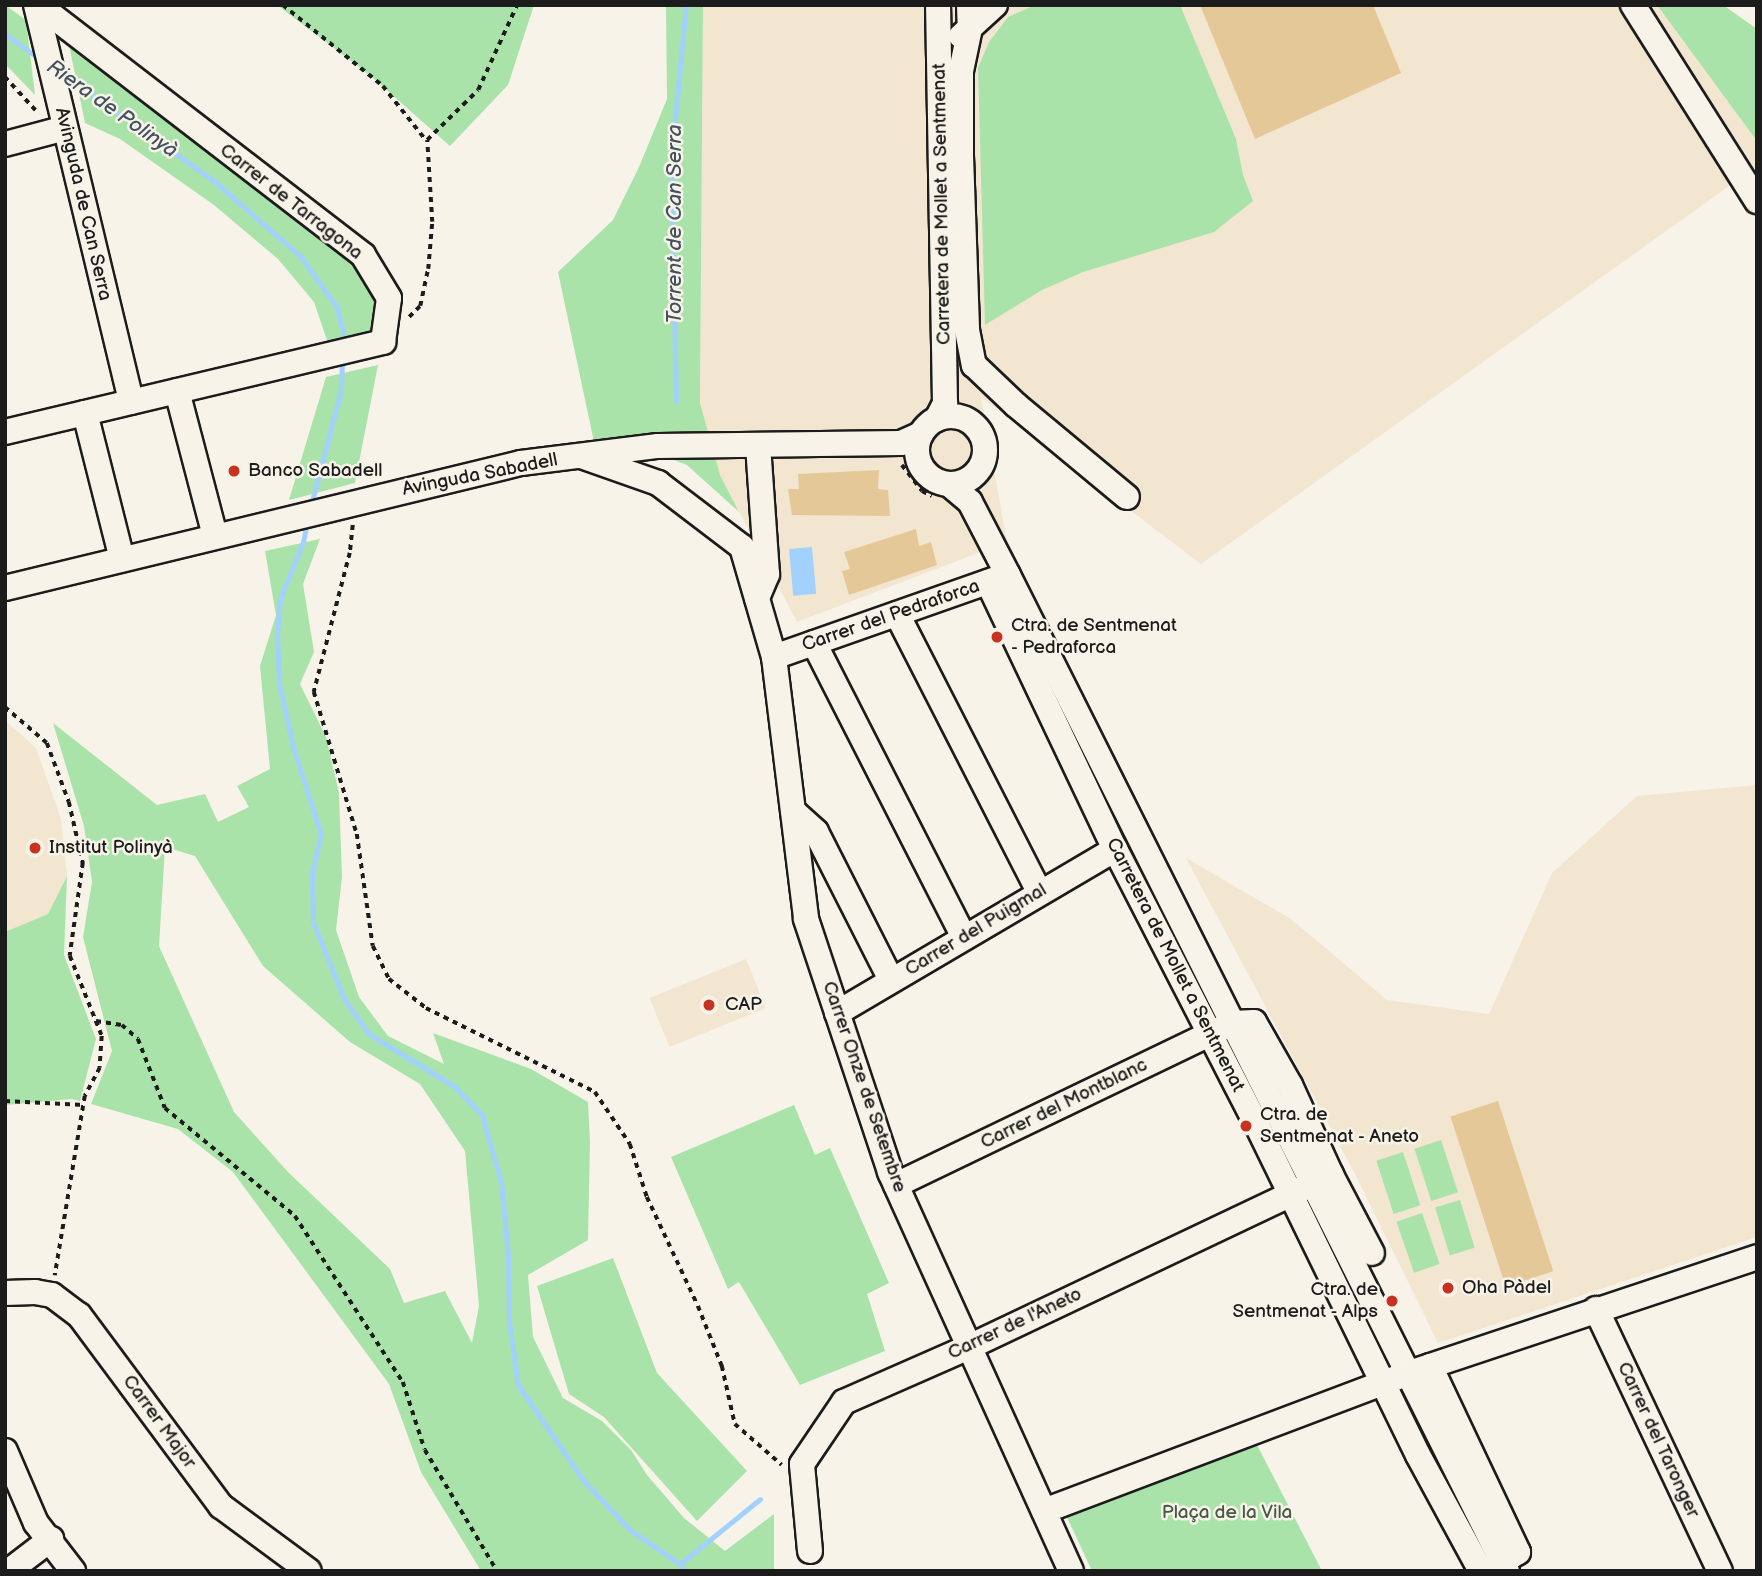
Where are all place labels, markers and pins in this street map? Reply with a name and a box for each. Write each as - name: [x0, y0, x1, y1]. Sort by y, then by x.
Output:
- place label: Banco Sabadell: [248, 460, 383, 482]
- marker: Banco Sabadell: [226, 463, 242, 479]
- place label: Ctra. de Sentmenat - Pedraforca: [1011, 615, 1177, 659]
- marker: Ctra. de Sentmenat - Pedraforca: [989, 629, 1005, 645]
- place label: Institut Polinyà: [49, 837, 173, 859]
- marker: Institut Polinyà: [27, 840, 43, 856]
- place label: CAP: [725, 994, 762, 1016]
- marker: CAP: [699, 995, 719, 1015]
- place label: Ctra. de Sentmenat - Aneto: [1260, 1104, 1420, 1148]
- marker: Ctra. de Sentmenat - Aneto: [1238, 1118, 1254, 1134]
- place label: Oha Pàdel: [1462, 1277, 1551, 1299]
- place label: Ctra. de Sentmenat - Alps: [1231, 1279, 1378, 1323]
- marker: Oha Pàdel: [1440, 1280, 1456, 1296]
- marker: Ctra. de Sentmenat - Alps: [1384, 1293, 1400, 1309]

